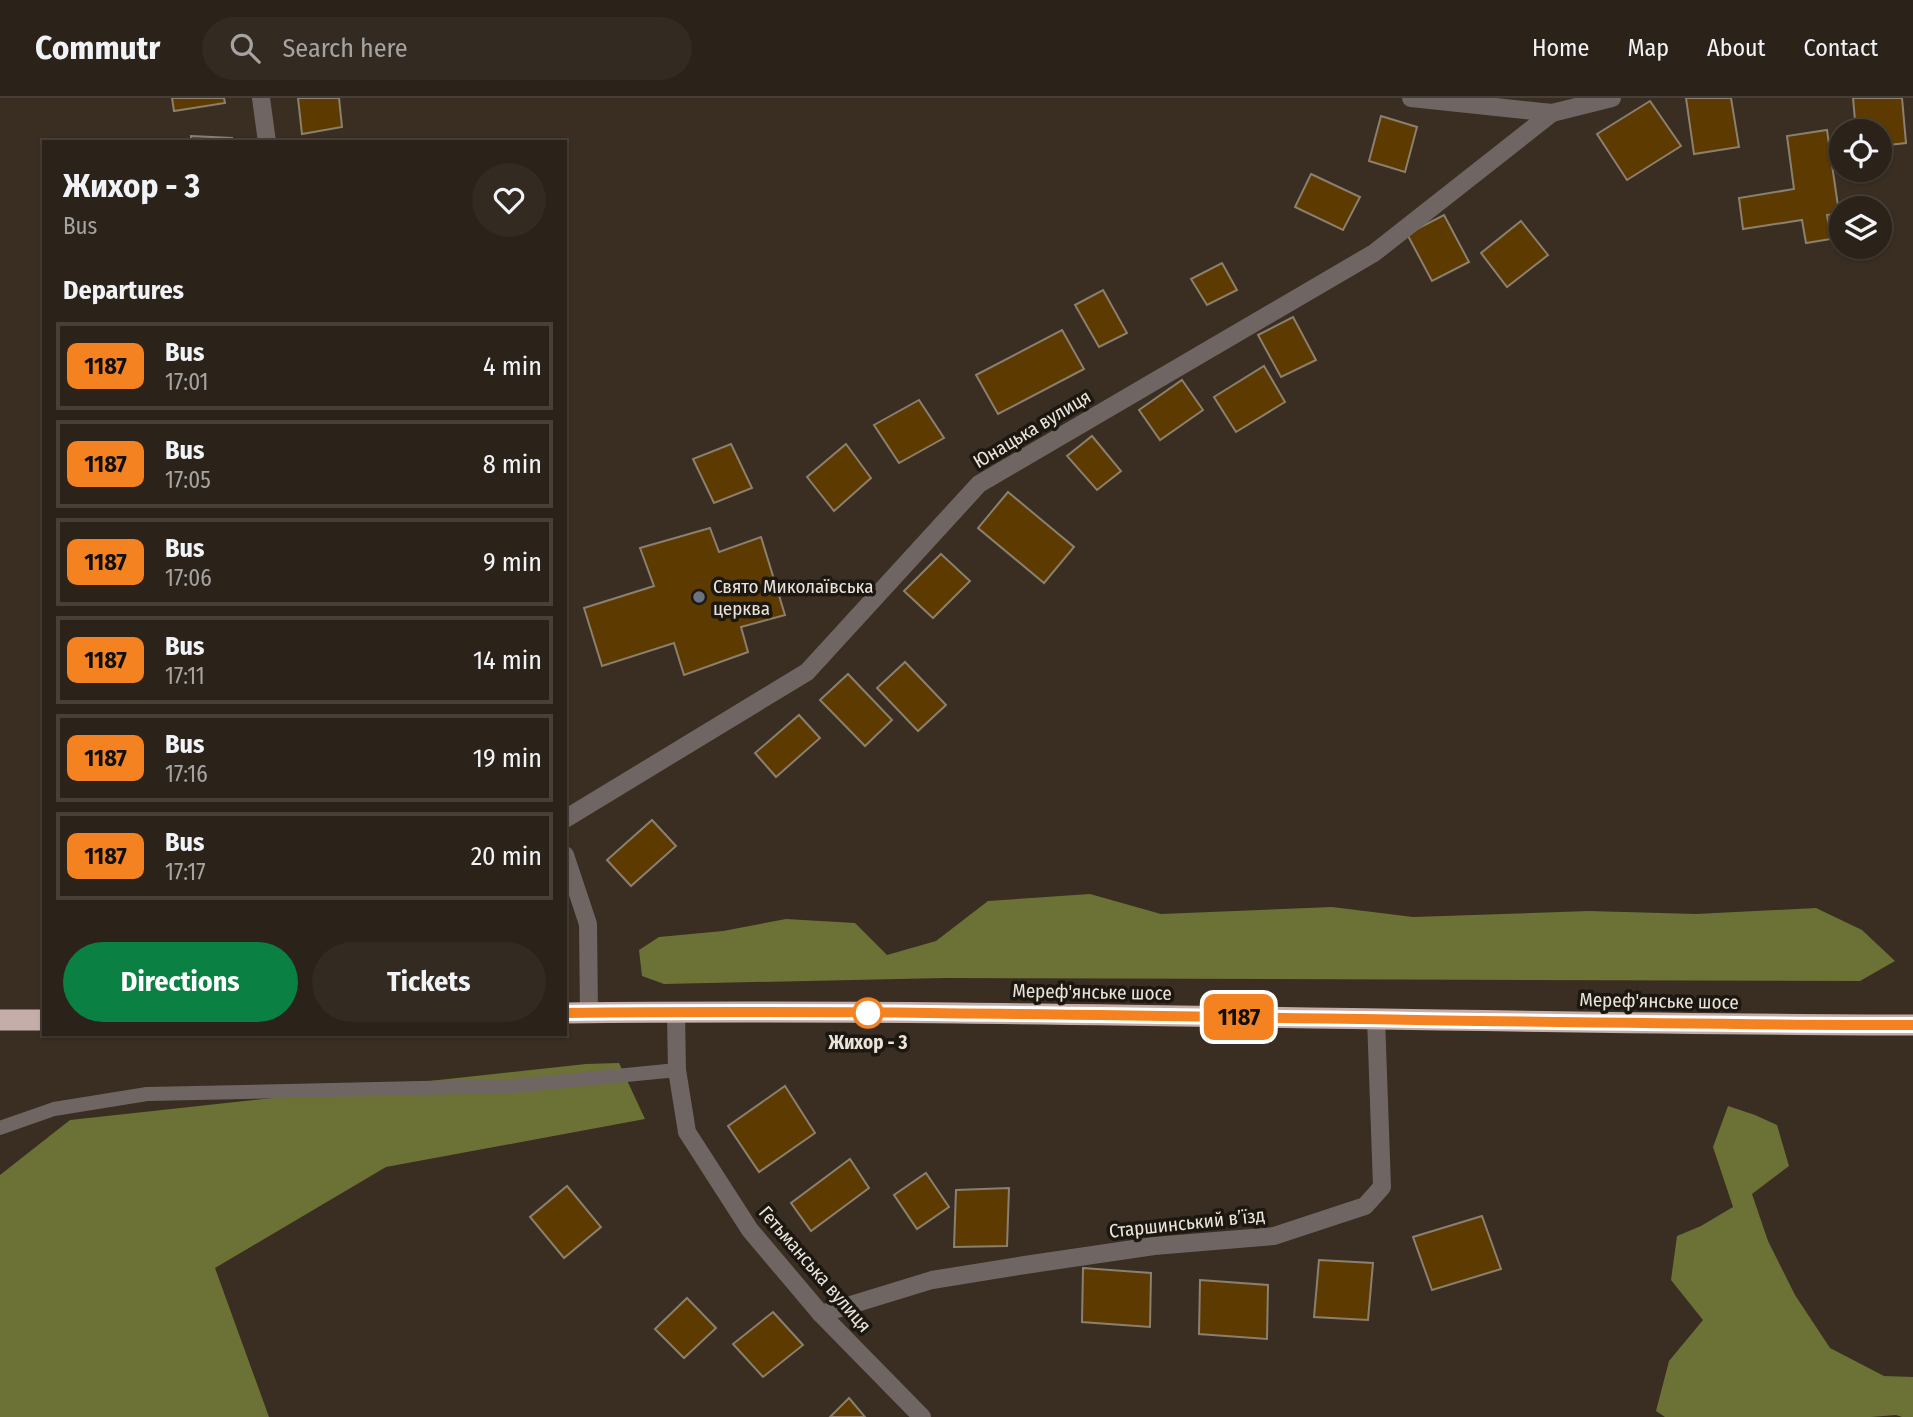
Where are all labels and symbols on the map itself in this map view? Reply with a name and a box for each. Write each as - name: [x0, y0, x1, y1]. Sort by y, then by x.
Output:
- street label: Юнацька вулиця: [969, 385, 1095, 473]
- place label: Свято Миколаївська церква: [713, 575, 873, 620]
- marker: Свято Миколаївська церква: [691, 589, 707, 605]
- street label: Мереф'янське шосе: [1012, 979, 1172, 1005]
- street label: Мереф'янське шосе: [1579, 988, 1739, 1014]
- line badge: 1187: [1190, 994, 1288, 1040]
- marker: Жихор - 3: [853, 998, 883, 1028]
- place label: Жихор - 3: [828, 1031, 907, 1054]
- street label: Гетьманська вулиця: [754, 1201, 876, 1337]
- street label: Старшинський в’їзд: [1108, 1203, 1266, 1243]

